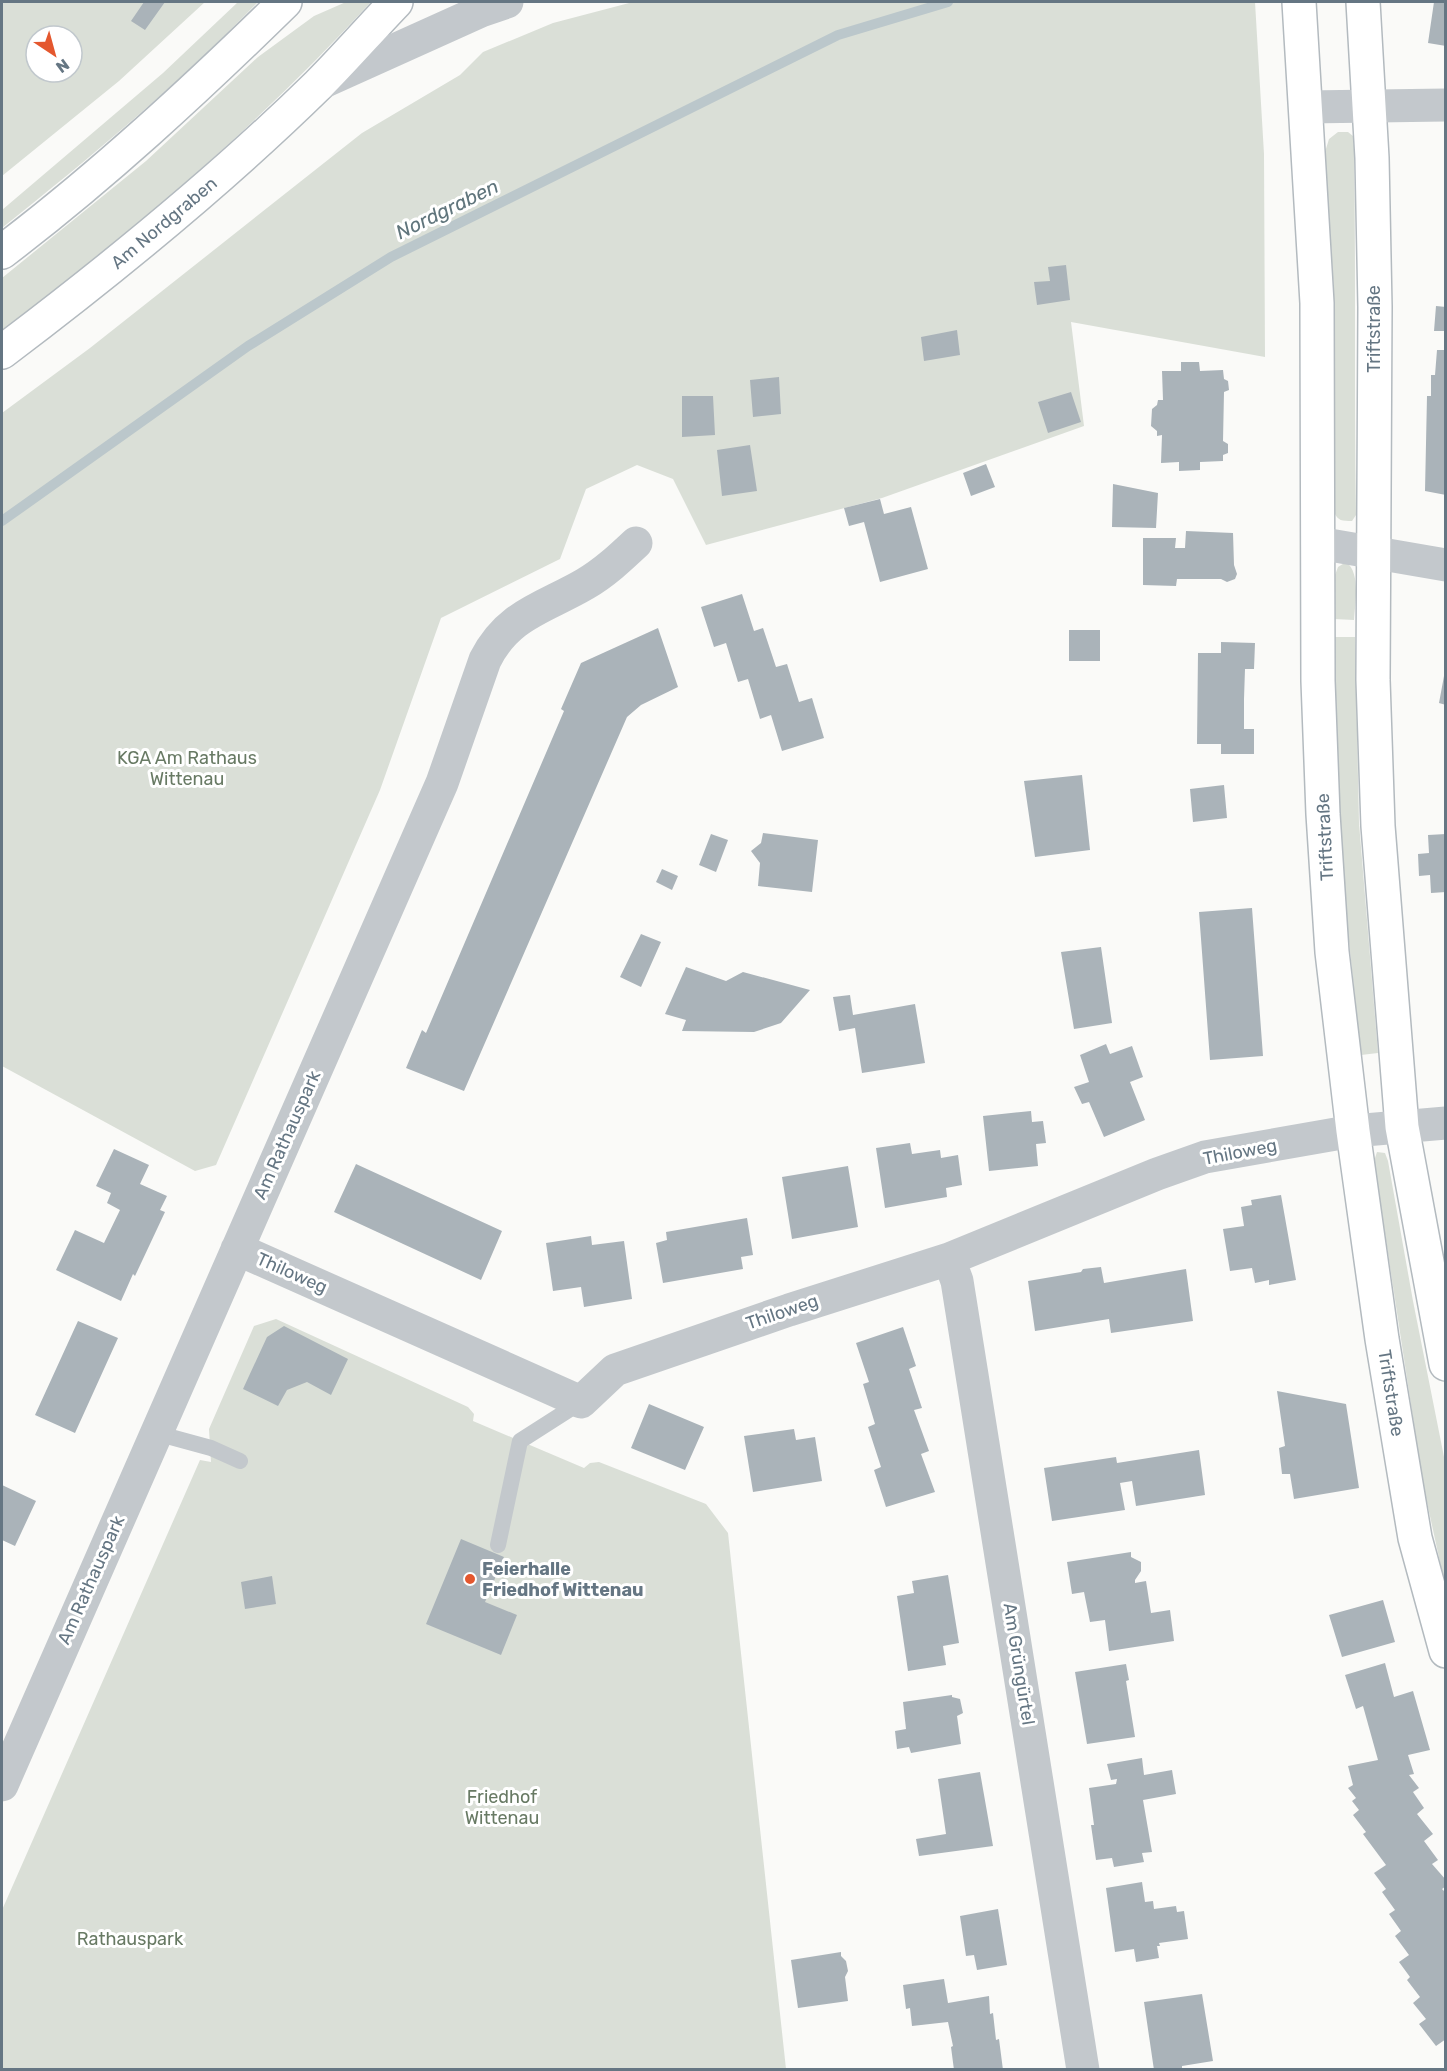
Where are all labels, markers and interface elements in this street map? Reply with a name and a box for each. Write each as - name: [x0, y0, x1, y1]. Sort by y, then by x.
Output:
- north arrow: [24, 24, 84, 84]
- text: N: [52, 55, 73, 77]
- street label: Am Nordgraben: [106, 172, 222, 274]
- water label: Nordgraben: [392, 174, 502, 244]
- street label: Triftstraße: [1363, 285, 1385, 373]
- park label: KGA Am Rathaus Wittenau: [117, 747, 257, 790]
- street label: Triftstraße: [1312, 793, 1338, 881]
- street label: Am Rathauspark: [249, 1066, 326, 1203]
- street label: Thiloweg: [1201, 1134, 1279, 1170]
- street label: Thiloweg: [253, 1248, 331, 1298]
- street label: Thiloweg: [743, 1289, 821, 1335]
- street label: Triftstraße: [1373, 1348, 1409, 1438]
- street label: Am Rathauspark: [53, 1511, 130, 1648]
- place label: Feierhalle Friedhof Wittenau: [482, 1558, 644, 1601]
- marker: Feierhalle Friedhof Wittenau: [463, 1572, 477, 1586]
- street label: Am Grüngürtel: [998, 1601, 1040, 1727]
- park label: Friedhof Wittenau: [465, 1786, 539, 1829]
- park label: Rathauspark: [77, 1928, 184, 1950]

